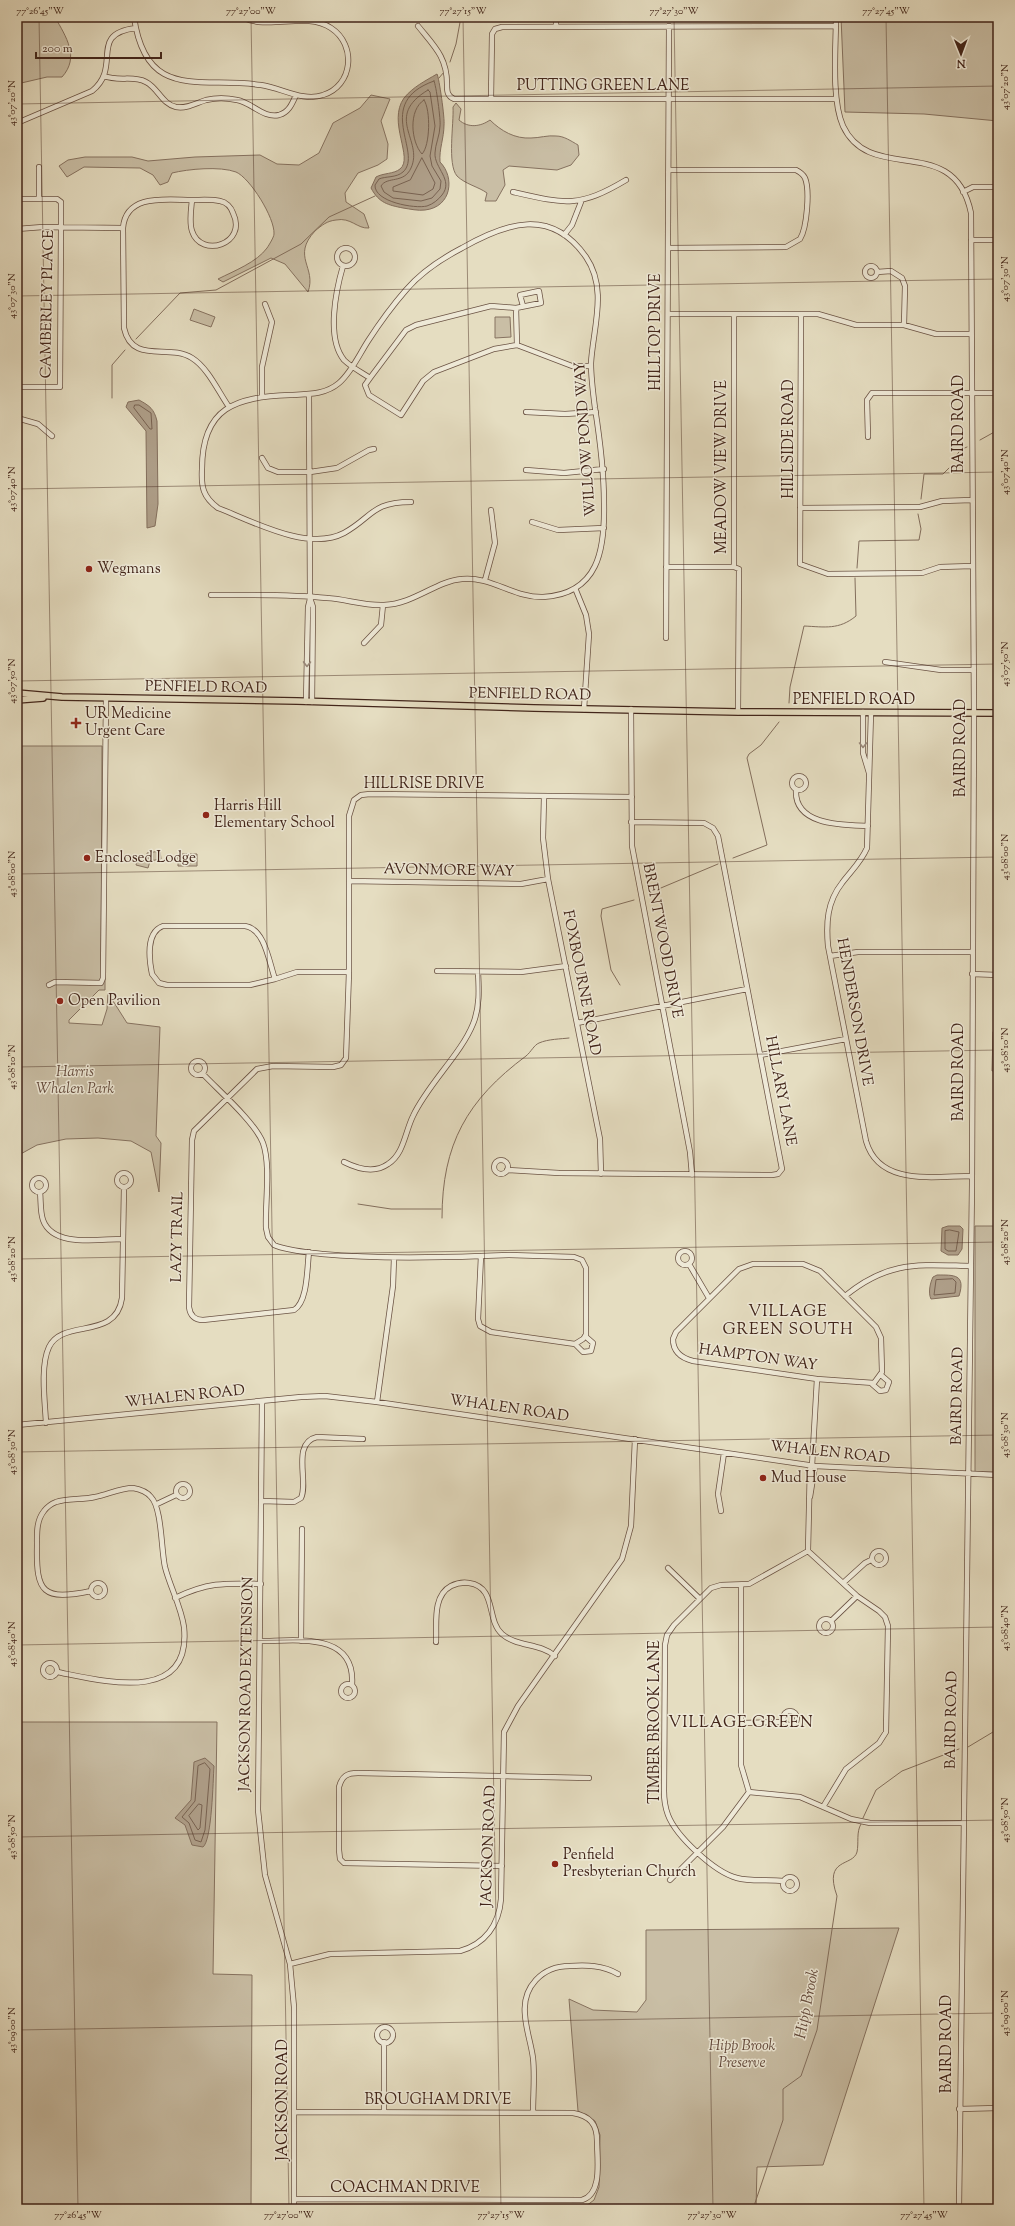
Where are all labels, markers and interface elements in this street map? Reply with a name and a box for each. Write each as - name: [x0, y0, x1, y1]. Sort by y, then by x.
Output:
- text: 77°26'45"W: [16, 4, 64, 19]
- text: 77°27'00"W: [226, 4, 276, 19]
- text: 77°27'15"W: [439, 4, 487, 19]
- text: 77°27'30"W: [649, 4, 699, 19]
- text: 77°27'45"W: [862, 4, 910, 19]
- scale bar: [36, 34, 161, 60]
- north arrow: [941, 34, 981, 74]
- text: 200 m: [42, 40, 73, 58]
- text: N: [956, 55, 967, 71]
- text: 43°07'20"N: [998, 64, 1013, 110]
- street label: PUTTING GREEN LANE: [517, 76, 689, 97]
- text: 43°07'20"N: [5, 80, 20, 126]
- street label: CAMBERLEY PLACE: [36, 229, 60, 379]
- text: 43°07'30"N: [998, 256, 1013, 302]
- text: 43°07'30"N: [5, 273, 20, 319]
- street label: HILLTOP DRIVE: [646, 273, 667, 391]
- street label: WILLOW POND WAY: [570, 361, 602, 517]
- street label: BAIRD ROAD: [949, 375, 970, 473]
- street label: HILLSIDE ROAD: [779, 379, 800, 499]
- street label: MEADOW VIEW DRIVE: [712, 380, 733, 554]
- text: 43°07'40"N: [998, 449, 1013, 495]
- text: 43°07'40"N: [5, 466, 20, 512]
- place label: Wegmans: [97, 559, 161, 580]
- marker: Wegmans: [84, 564, 94, 574]
- text: 43°07'50"N: [998, 641, 1013, 687]
- text: 43°07'50"N: [5, 658, 20, 704]
- one-way arrow: [303, 661, 311, 667]
- street label: PENFIELD ROAD: [145, 676, 267, 700]
- street label: PENFIELD ROAD: [469, 683, 591, 707]
- street label: PENFIELD ROAD: [793, 690, 915, 711]
- street label: BAIRD ROAD: [951, 699, 972, 797]
- place label: UR Medicine Urgent Care: [85, 704, 171, 742]
- marker: UR Medicine Urgent Care: [70, 717, 82, 729]
- one-way arrow: [859, 742, 867, 748]
- street label: HILLRISE DRIVE: [364, 774, 484, 795]
- place label: Harris Hill Elementary School: [214, 796, 335, 834]
- marker: Harris Hill Elementary School: [201, 810, 211, 820]
- text: 43°08'00"N: [998, 834, 1013, 880]
- place label: Enclosed Lodge: [95, 848, 196, 869]
- text: 43°08'00"N: [5, 851, 20, 897]
- marker: Enclosed Lodge: [82, 853, 92, 863]
- street label: AVONMORE WAY: [383, 859, 515, 883]
- street label: BRENTWOOD DRIVE: [637, 862, 687, 1020]
- street label: FOXBOURNE ROAD: [557, 908, 605, 1058]
- street label: HENDERSON DRIVE: [831, 936, 877, 1088]
- place label: Open Pavilion: [68, 991, 161, 1012]
- marker: Open Pavilion: [55, 996, 65, 1006]
- street label: BAIRD ROAD: [949, 1023, 970, 1121]
- text: 43°08'10"N: [998, 1028, 1013, 1072]
- street label: HILLARY LANE: [759, 1034, 801, 1148]
- text: 43°08'10"N: [5, 1045, 20, 1089]
- park label: Harris Whalen Park: [36, 1062, 114, 1100]
- street label: LAZY TRAIL: [167, 1191, 189, 1283]
- text: 43°08'20"N: [998, 1219, 1013, 1265]
- text: 43°08'20"N: [5, 1236, 20, 1282]
- district label: VILLAGE GREEN SOUTH: [722, 1301, 854, 1342]
- street label: HAMPTON WAY: [697, 1339, 819, 1377]
- street label: BAIRD ROAD: [947, 1346, 969, 1445]
- street label: WHALEN ROAD: [124, 1380, 246, 1414]
- street label: WHALEN ROAD: [448, 1390, 570, 1428]
- text: 43°08'30"N: [998, 1412, 1013, 1458]
- text: 43°08'30"N: [5, 1429, 20, 1475]
- street label: WHALEN ROAD: [769, 1436, 891, 1470]
- place label: Mud House: [771, 1468, 846, 1489]
- marker: Mud House: [758, 1473, 768, 1483]
- street label: JACKSON ROAD EXTENSION: [235, 1576, 259, 1793]
- text: 43°08'40"N: [998, 1605, 1013, 1651]
- text: 43°08'40"N: [5, 1621, 20, 1667]
- street label: TIMBER BROOK LANE: [645, 1640, 666, 1804]
- street label: BAIRD ROAD: [941, 1670, 963, 1769]
- district label: VILLAGE GREEN: [668, 1712, 814, 1735]
- street label: JACKSON ROAD: [476, 1785, 502, 1908]
- text: 43°08'50"N: [998, 1797, 1013, 1843]
- text: 43°08'50"N: [5, 1814, 20, 1860]
- place label: Penfield Presbyterian Church: [563, 1845, 697, 1883]
- marker: Penfield Presbyterian Church: [550, 1859, 560, 1869]
- water label: Hipp Brook: [790, 1967, 826, 2041]
- text: 43°09'00"N: [998, 1990, 1013, 2036]
- street label: BAIRD ROAD: [937, 1995, 958, 2093]
- text: 43°09'00"N: [5, 2007, 20, 2053]
- park label: Hipp Brook Preserve: [709, 2036, 775, 2074]
- street label: JACKSON ROAD: [273, 2039, 294, 2162]
- street label: BROUGHAM DRIVE: [365, 2090, 511, 2111]
- street label: COACHMAN DRIVE: [330, 2178, 480, 2199]
- text: 77°26'45"W: [54, 2208, 102, 2223]
- text: 77°27'00"W: [264, 2208, 314, 2223]
- text: 77°27'15"W: [477, 2208, 525, 2223]
- text: 77°27'30"W: [687, 2208, 737, 2223]
- text: 77°27'45"W: [900, 2208, 948, 2223]

